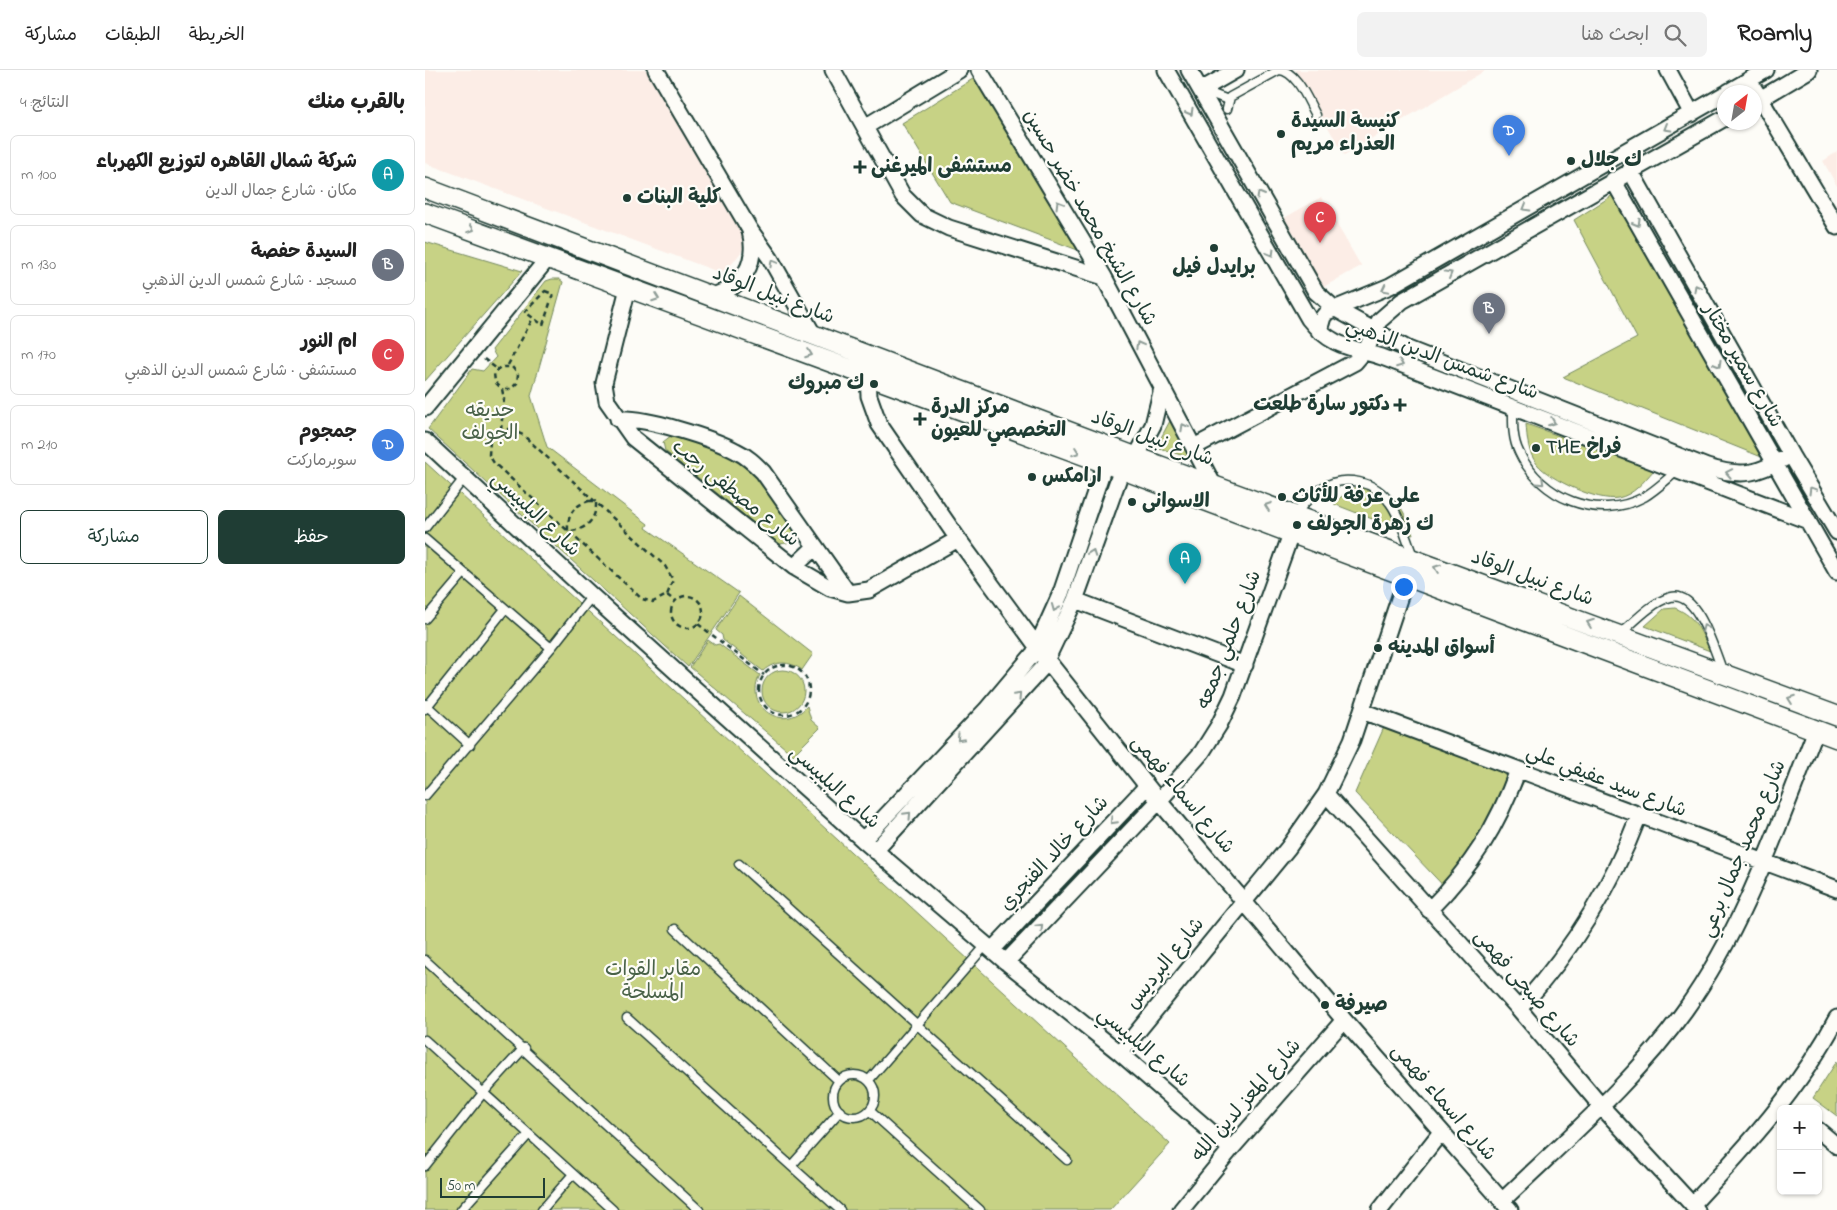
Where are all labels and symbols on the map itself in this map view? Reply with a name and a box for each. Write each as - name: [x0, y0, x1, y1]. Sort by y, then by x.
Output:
- north arrow: [1717, 85, 1762, 130]
- street label: شارع الشيخ محمد خضر حسين: [1015, 104, 1163, 332]
- one-way arrow: [1184, 107, 1194, 116]
- place label: كنيسة السيدة العذراء مريم: [1291, 108, 1400, 160]
- pin: D: [1493, 115, 1525, 156]
- one-way arrow: [1664, 121, 1673, 131]
- marker: كنيسة السيدة العذراء مريم: [1275, 128, 1287, 140]
- place label: ك جلال: [1581, 147, 1641, 176]
- place label: مستشفى الميرغنى: [871, 153, 1012, 182]
- marker: ك جلال: [1565, 155, 1577, 167]
- marker: مستشفى الميرغنى: [853, 160, 867, 174]
- place label: كلية البنات: [637, 184, 721, 213]
- one-way arrow: [1257, 191, 1267, 200]
- marker: كلية البنات: [621, 192, 633, 204]
- one-way arrow: [1056, 200, 1066, 209]
- pin: C: [1304, 202, 1336, 243]
- one-way arrow: [1523, 202, 1532, 212]
- one-way arrow: [1631, 217, 1641, 226]
- one-way arrow: [466, 223, 475, 233]
- marker: برايدل فيل: [1208, 242, 1220, 254]
- one-way arrow: [1265, 248, 1275, 257]
- place label: برايدل فيل: [1172, 254, 1256, 283]
- street label: شارع نبيل الوقاد: [708, 259, 838, 333]
- one-way arrow: [769, 260, 779, 269]
- one-way arrow: [1443, 271, 1452, 281]
- one-way arrow: [1381, 282, 1390, 293]
- one-way arrow: [1693, 284, 1703, 293]
- one-way arrow: [651, 292, 660, 302]
- pin: B: [1473, 293, 1505, 334]
- street label: شارع سمير مختار: [1694, 297, 1789, 434]
- street label: شارع شمس الدين الذهبي: [1341, 312, 1542, 409]
- one-way arrow: [1135, 341, 1145, 350]
- one-way arrow: [804, 348, 812, 358]
- one-way arrow: [1395, 358, 1404, 368]
- one-way arrow: [1712, 358, 1722, 367]
- place label: ك مبروك: [788, 370, 864, 399]
- marker: ك مبروك: [868, 378, 880, 390]
- place label: دكتور سارة طلعت: [1253, 391, 1390, 420]
- place label: مركز الدرة التخصصي للعيون: [931, 394, 1066, 447]
- park label: حديقه الجولف: [462, 397, 518, 449]
- marker: دكتور سارة طلعت: [1394, 399, 1406, 411]
- street label: شارع نبيل الوقاد: [1087, 403, 1217, 475]
- marker: مركز الدرة التخصصي للعيون: [913, 412, 927, 426]
- one-way arrow: [1547, 416, 1556, 427]
- one-way arrow: [1180, 423, 1190, 432]
- street label: شارع مصطفي رجب: [664, 433, 805, 555]
- place label: THE فراخ: [1546, 434, 1622, 463]
- marker: THE فراخ: [1530, 442, 1542, 454]
- one-way arrow: [1071, 446, 1080, 456]
- place label: ارامكس: [1042, 463, 1102, 492]
- street label: شارع البلبيسي: [483, 466, 586, 565]
- one-way arrow: [1724, 468, 1733, 478]
- marker: ارامكس: [1026, 471, 1038, 483]
- one-way arrow: [1536, 476, 1545, 485]
- place label: على عرفة للأثاث: [1292, 482, 1420, 512]
- one-way arrow: [1808, 486, 1818, 495]
- place label: الاسوانى: [1142, 488, 1210, 517]
- marker: على عرفة للأثاث: [1276, 491, 1288, 503]
- marker: الاسوانى: [1126, 496, 1138, 508]
- one-way arrow: [1264, 502, 1273, 512]
- place label: ك زهرة الجولف: [1307, 511, 1434, 540]
- marker: ك زهرة الجولف: [1291, 519, 1303, 531]
- pin: A: [1169, 543, 1201, 584]
- street label: شارع نبيل الوقاد: [1467, 543, 1597, 615]
- one-way arrow: [1086, 549, 1096, 557]
- one-way arrow: [1433, 564, 1442, 574]
- street label: شارع حلمي جمعه: [1190, 566, 1271, 714]
- your location: [1391, 574, 1417, 600]
- one-way arrow: [1050, 603, 1061, 612]
- one-way arrow: [1586, 619, 1595, 629]
- one-way arrow: [1701, 625, 1711, 634]
- place label: أسواق المدينه: [1388, 634, 1495, 663]
- marker: أسواق المدينه: [1372, 642, 1384, 654]
- one-way arrow: [1012, 692, 1021, 701]
- one-way arrow: [1787, 695, 1796, 705]
- street label: شارع اسماء فهمى: [1123, 729, 1241, 861]
- one-way arrow: [957, 732, 966, 741]
- street label: شارع سيد عفيفي علي: [1521, 738, 1690, 827]
- street label: شارع البلبيسي: [781, 739, 886, 837]
- street label: شارع محمد جمال برعي: [1694, 756, 1795, 943]
- street label: شارع خالد الفنجري: [994, 790, 1116, 918]
- one-way arrow: [902, 811, 911, 820]
- one-way arrow: [1110, 816, 1119, 825]
- street label: شارع البرديس: [1120, 912, 1212, 1016]
- one-way arrow: [1034, 923, 1043, 932]
- street label: شارع صبحى فهمى: [1466, 923, 1586, 1055]
- park label: مقابر القوات المسلحة: [605, 956, 701, 1008]
- place label: صيرفة: [1335, 991, 1388, 1020]
- marker: صيرفة: [1319, 999, 1331, 1011]
- street label: شارع البلبيسي: [1090, 1000, 1196, 1096]
- street label: شارع المعز لدين الله: [1185, 1033, 1309, 1169]
- street label: شارع اسماء فهمى: [1384, 1038, 1502, 1168]
- scale bar: [440, 1175, 545, 1198]

